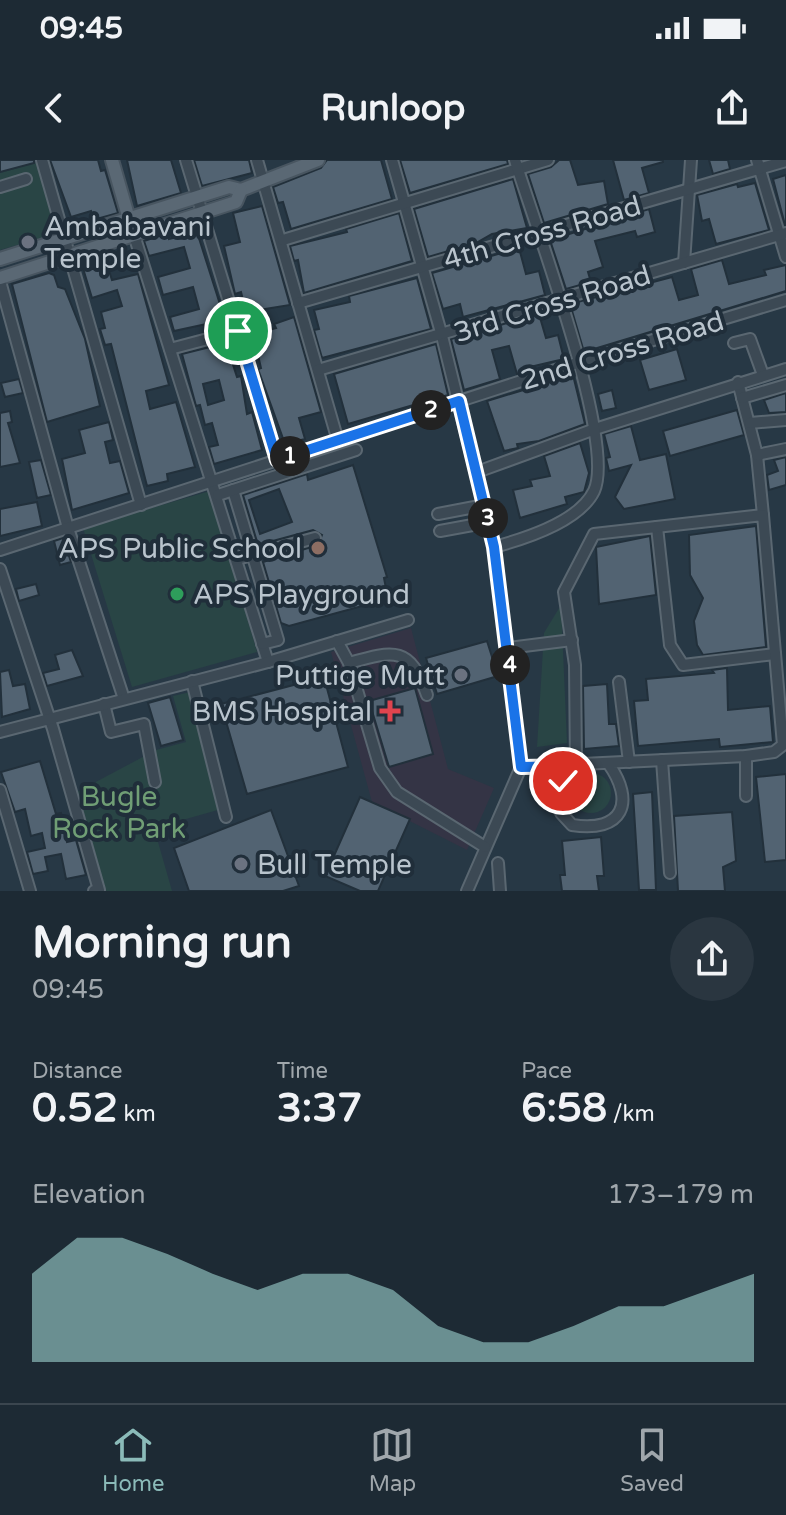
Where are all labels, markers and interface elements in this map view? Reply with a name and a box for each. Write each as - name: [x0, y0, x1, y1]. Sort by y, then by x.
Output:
- text: 09:45: [40, 10, 123, 47]
- icon: back: [32, 86, 76, 130]
- icon: share: [710, 86, 754, 130]
- text: Runloop: [321, 87, 465, 130]
- street label: 4th Cross Road: [440, 189, 645, 277]
- place label: Ambabavani Temple: [44, 210, 211, 276]
- marker: Ambabavani Temple: [19, 233, 37, 251]
- street label: 3rd Cross Road: [450, 258, 655, 350]
- pin: [204, 297, 272, 365]
- street label: 2nd Cross Road: [517, 304, 728, 398]
- icon: arrive: [216, 309, 260, 353]
- pin: 2: [411, 390, 451, 430]
- text: 2: [424, 397, 438, 423]
- pin: 1: [270, 436, 310, 476]
- text: 1: [283, 443, 297, 469]
- pin: 3: [468, 498, 508, 538]
- text: 3: [481, 505, 495, 531]
- place label: APS Public School: [58, 532, 302, 566]
- marker: APS Public School: [309, 539, 327, 557]
- place label: APS Playground: [193, 578, 410, 612]
- marker: APS Playground: [168, 585, 186, 603]
- pin: 4: [490, 645, 530, 685]
- text: 4: [503, 652, 517, 678]
- place label: Puttige Mutt: [275, 659, 445, 693]
- marker: Puttige Mutt: [452, 666, 470, 684]
- place label: BMS Hospital: [192, 695, 372, 729]
- marker: BMS Hospital: [379, 700, 401, 722]
- pin: [529, 747, 597, 815]
- icon: check: [541, 759, 585, 803]
- park label: Bugle Rock Park: [52, 780, 186, 846]
- place label: Bull Temple: [257, 848, 412, 882]
- marker: Bull Temple: [232, 855, 250, 873]
- text: Morning run: [32, 917, 292, 970]
- button: share: [670, 917, 754, 1001]
- text: 09:45: [32, 974, 104, 1005]
- text: Distance: [32, 1058, 123, 1084]
- text: Time: [277, 1058, 328, 1084]
- text: Pace: [521, 1058, 572, 1084]
- text: 0.52: [32, 1084, 118, 1132]
- text: 3:37: [277, 1084, 362, 1132]
- text: 6:58: [521, 1084, 607, 1132]
- text: km: [118, 1101, 156, 1127]
- text: /km: [607, 1101, 655, 1127]
- text: Elevation: [32, 1179, 146, 1210]
- text: 173–179 m: [608, 1179, 754, 1210]
- tab: Home: [102, 1423, 164, 1497]
- tab: Map: [369, 1423, 416, 1497]
- tab: Saved: [620, 1423, 684, 1497]

